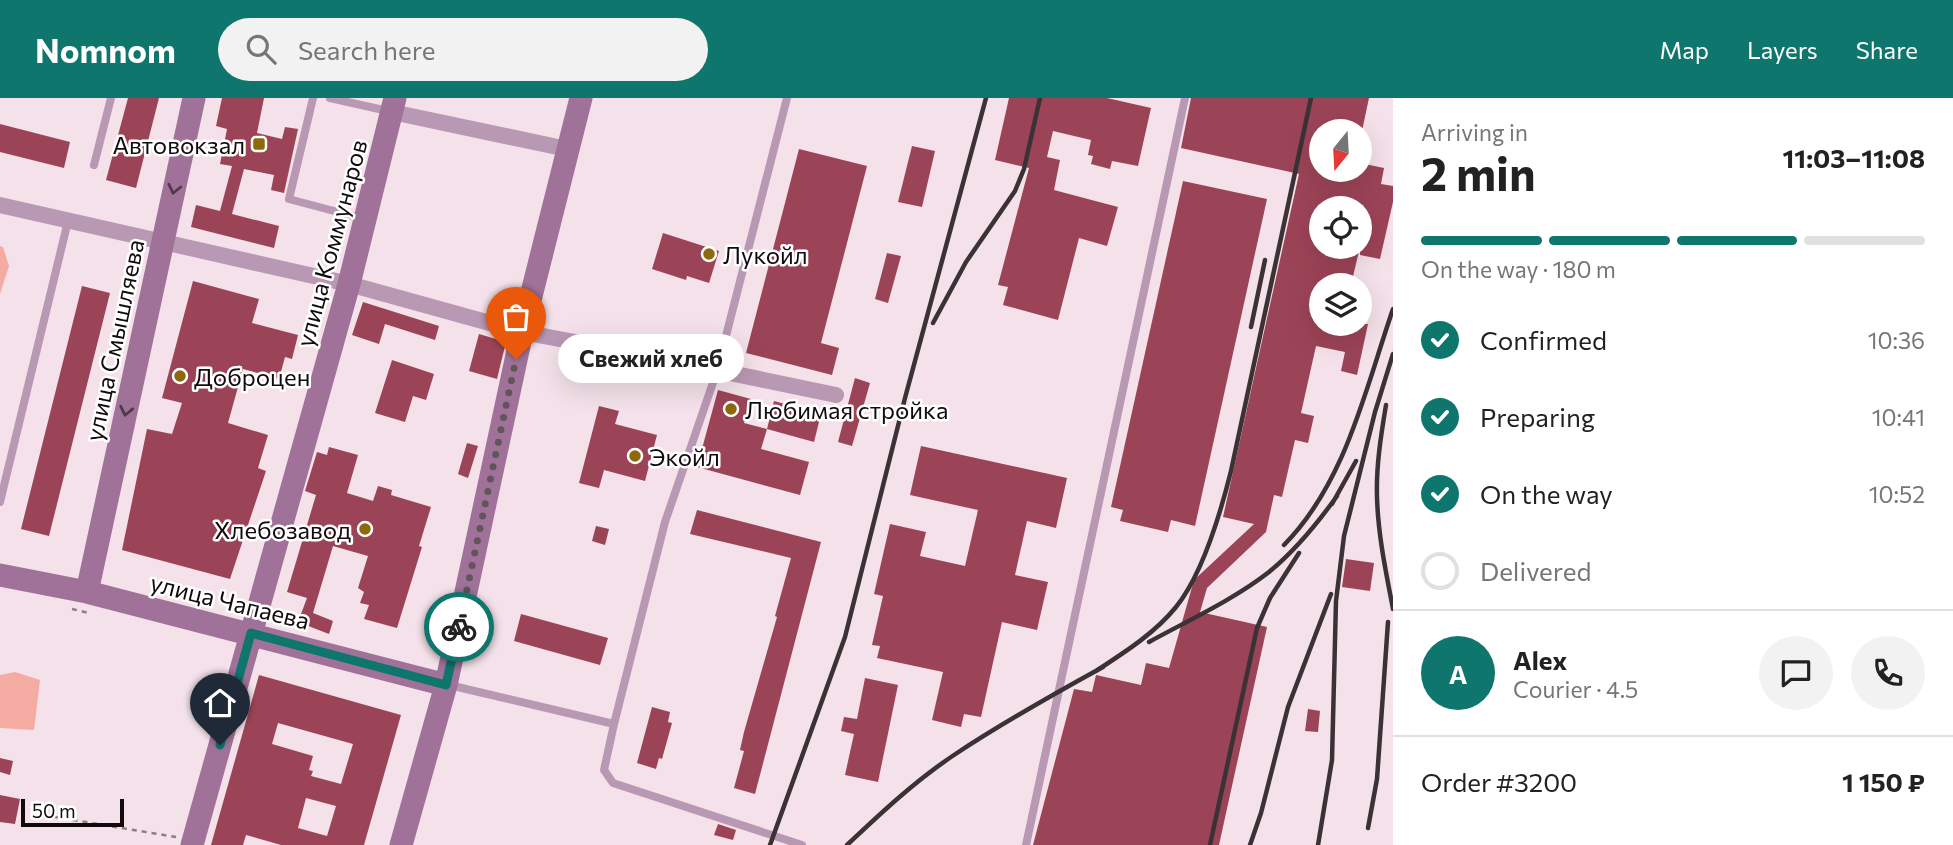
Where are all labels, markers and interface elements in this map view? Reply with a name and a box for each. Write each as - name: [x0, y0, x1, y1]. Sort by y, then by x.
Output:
- search box: [218, 18, 708, 81]
- text: Nomnom: [35, 29, 176, 70]
- icon: search: [242, 30, 280, 68]
- text: Search here: [298, 34, 435, 65]
- text: Map: [1660, 35, 1709, 64]
- text: Layers: [1747, 35, 1818, 64]
- text: Share: [1856, 35, 1918, 64]
- text: Arriving in: [1421, 118, 1528, 146]
- north arrow: [1309, 119, 1372, 182]
- map controls: [1309, 119, 1372, 336]
- place label: Автовокзал: [112, 130, 245, 159]
- marker: Автовокзал: [251, 136, 267, 152]
- street label: улица Коммунаров: [289, 136, 373, 350]
- text: 11:03–11:08: [1783, 142, 1925, 173]
- text: 2 min: [1421, 144, 1536, 200]
- one-way arrow: [167, 183, 182, 195]
- button: locate: [1309, 196, 1372, 259]
- street label: улица Смышляева: [78, 237, 150, 443]
- place label: Лукойл: [723, 240, 808, 269]
- marker: Лукойл: [701, 246, 717, 262]
- text: On the way · 180 m: [1421, 255, 1616, 283]
- button: layers: [1309, 273, 1372, 336]
- pin: [486, 287, 546, 359]
- icon: bag: [497, 298, 535, 336]
- icon: check: [1421, 321, 1459, 359]
- text: Confirmed: [1480, 324, 1607, 355]
- text: 10:36: [1868, 326, 1925, 354]
- callout: Свежий хлеб: [558, 334, 744, 384]
- text: Свежий хлеб: [579, 344, 723, 372]
- place label: Доброцен: [194, 362, 310, 391]
- marker: Доброцен: [172, 368, 188, 384]
- place label: Любимая стройка: [745, 395, 948, 424]
- icon: check: [1421, 398, 1459, 436]
- marker: Любимая стройка: [723, 401, 739, 417]
- text: Preparing: [1480, 401, 1595, 432]
- text: 10:41: [1872, 403, 1925, 431]
- one-way arrow: [119, 405, 134, 417]
- place label: Экойл: [649, 442, 720, 471]
- marker: Экойл: [627, 448, 643, 464]
- icon: check: [1421, 475, 1459, 513]
- text: On the way: [1480, 478, 1613, 509]
- text: 10:52: [1869, 480, 1925, 508]
- place label: Хлебозавод: [214, 515, 351, 544]
- marker: Хлебозавод: [357, 521, 373, 537]
- text: Delivered: [1480, 555, 1591, 586]
- street label: улица Чапаева: [147, 567, 313, 635]
- courier: [424, 592, 494, 662]
- icon: bike: [440, 608, 478, 646]
- button: chat: [1759, 636, 1833, 710]
- button: phone: [1851, 636, 1925, 710]
- text: Alex: [1513, 644, 1567, 675]
- text: A: [1449, 658, 1467, 689]
- pin: [190, 673, 250, 745]
- text: Courier · 4.5: [1513, 675, 1638, 703]
- icon: home: [201, 684, 239, 722]
- text: Order #3200: [1421, 766, 1577, 797]
- text: 1 150 ₽: [1842, 766, 1925, 797]
- scale bar: [21, 796, 124, 828]
- text: 50 m: [32, 799, 76, 822]

